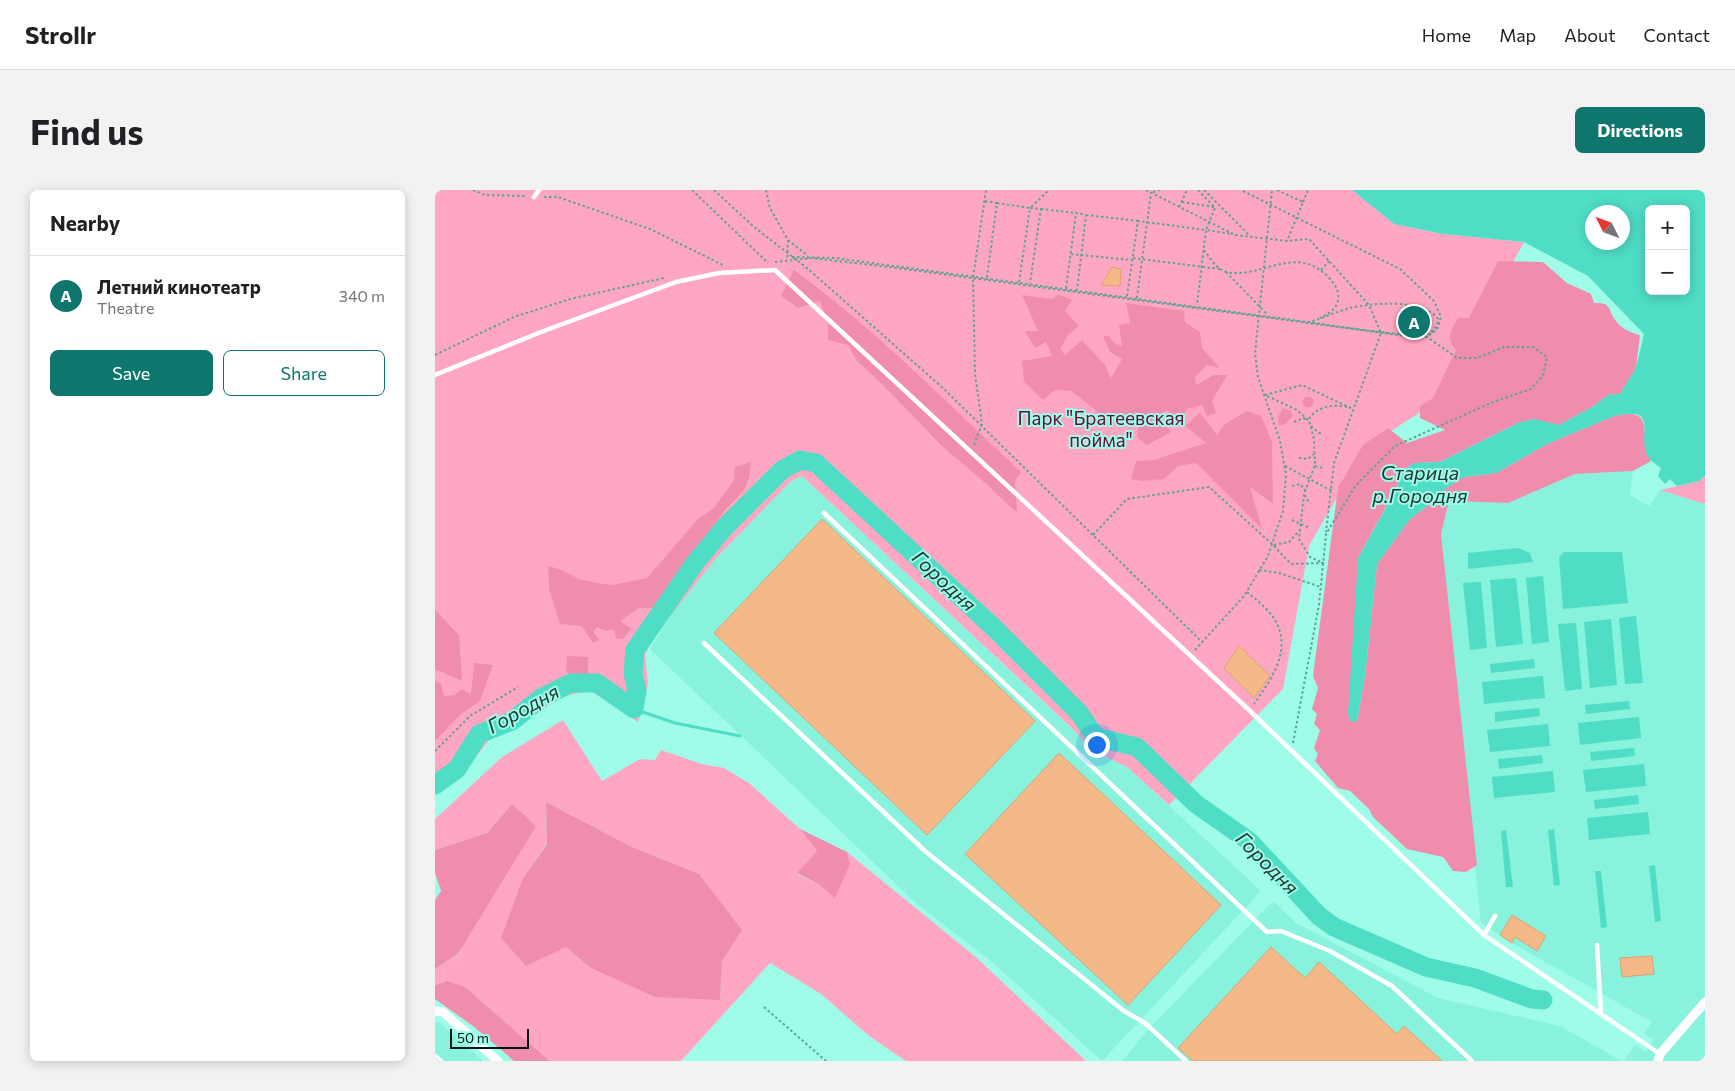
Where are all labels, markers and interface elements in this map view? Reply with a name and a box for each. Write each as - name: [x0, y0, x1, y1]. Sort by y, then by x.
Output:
- text: Strollr: [25, 20, 96, 49]
- text: Home: [1422, 24, 1471, 46]
- text: Map: [1499, 24, 1536, 46]
- text: About: [1564, 24, 1616, 46]
- text: Contact: [1644, 24, 1710, 46]
- button: Directions: [1575, 107, 1705, 153]
- text: Find us: [30, 109, 144, 152]
- north arrow: [1585, 205, 1630, 250]
- map controls: [1645, 205, 1690, 295]
- button: +: [1645, 205, 1690, 250]
- text: Nearby: [50, 210, 120, 235]
- button: −: [1645, 250, 1690, 295]
- text: Летний кинотеатр: [97, 275, 261, 298]
- text: A: [60, 286, 72, 305]
- text: 340 m: [339, 286, 385, 305]
- text: Theatre: [97, 298, 154, 317]
- pin: A: [1398, 303, 1430, 341]
- button: Save: [50, 350, 213, 396]
- button: Share: [223, 350, 385, 396]
- park label: Парк "Братеевская пойма": [1017, 406, 1185, 451]
- water label: Старица р.Городня: [1371, 460, 1468, 507]
- water label: Городня: [908, 545, 982, 616]
- water label: Городня: [482, 679, 563, 738]
- your location: [1084, 732, 1110, 758]
- water label: Городня: [1231, 826, 1304, 899]
- scale bar: [450, 1026, 529, 1049]
- text: 50 m: [457, 1029, 489, 1046]

